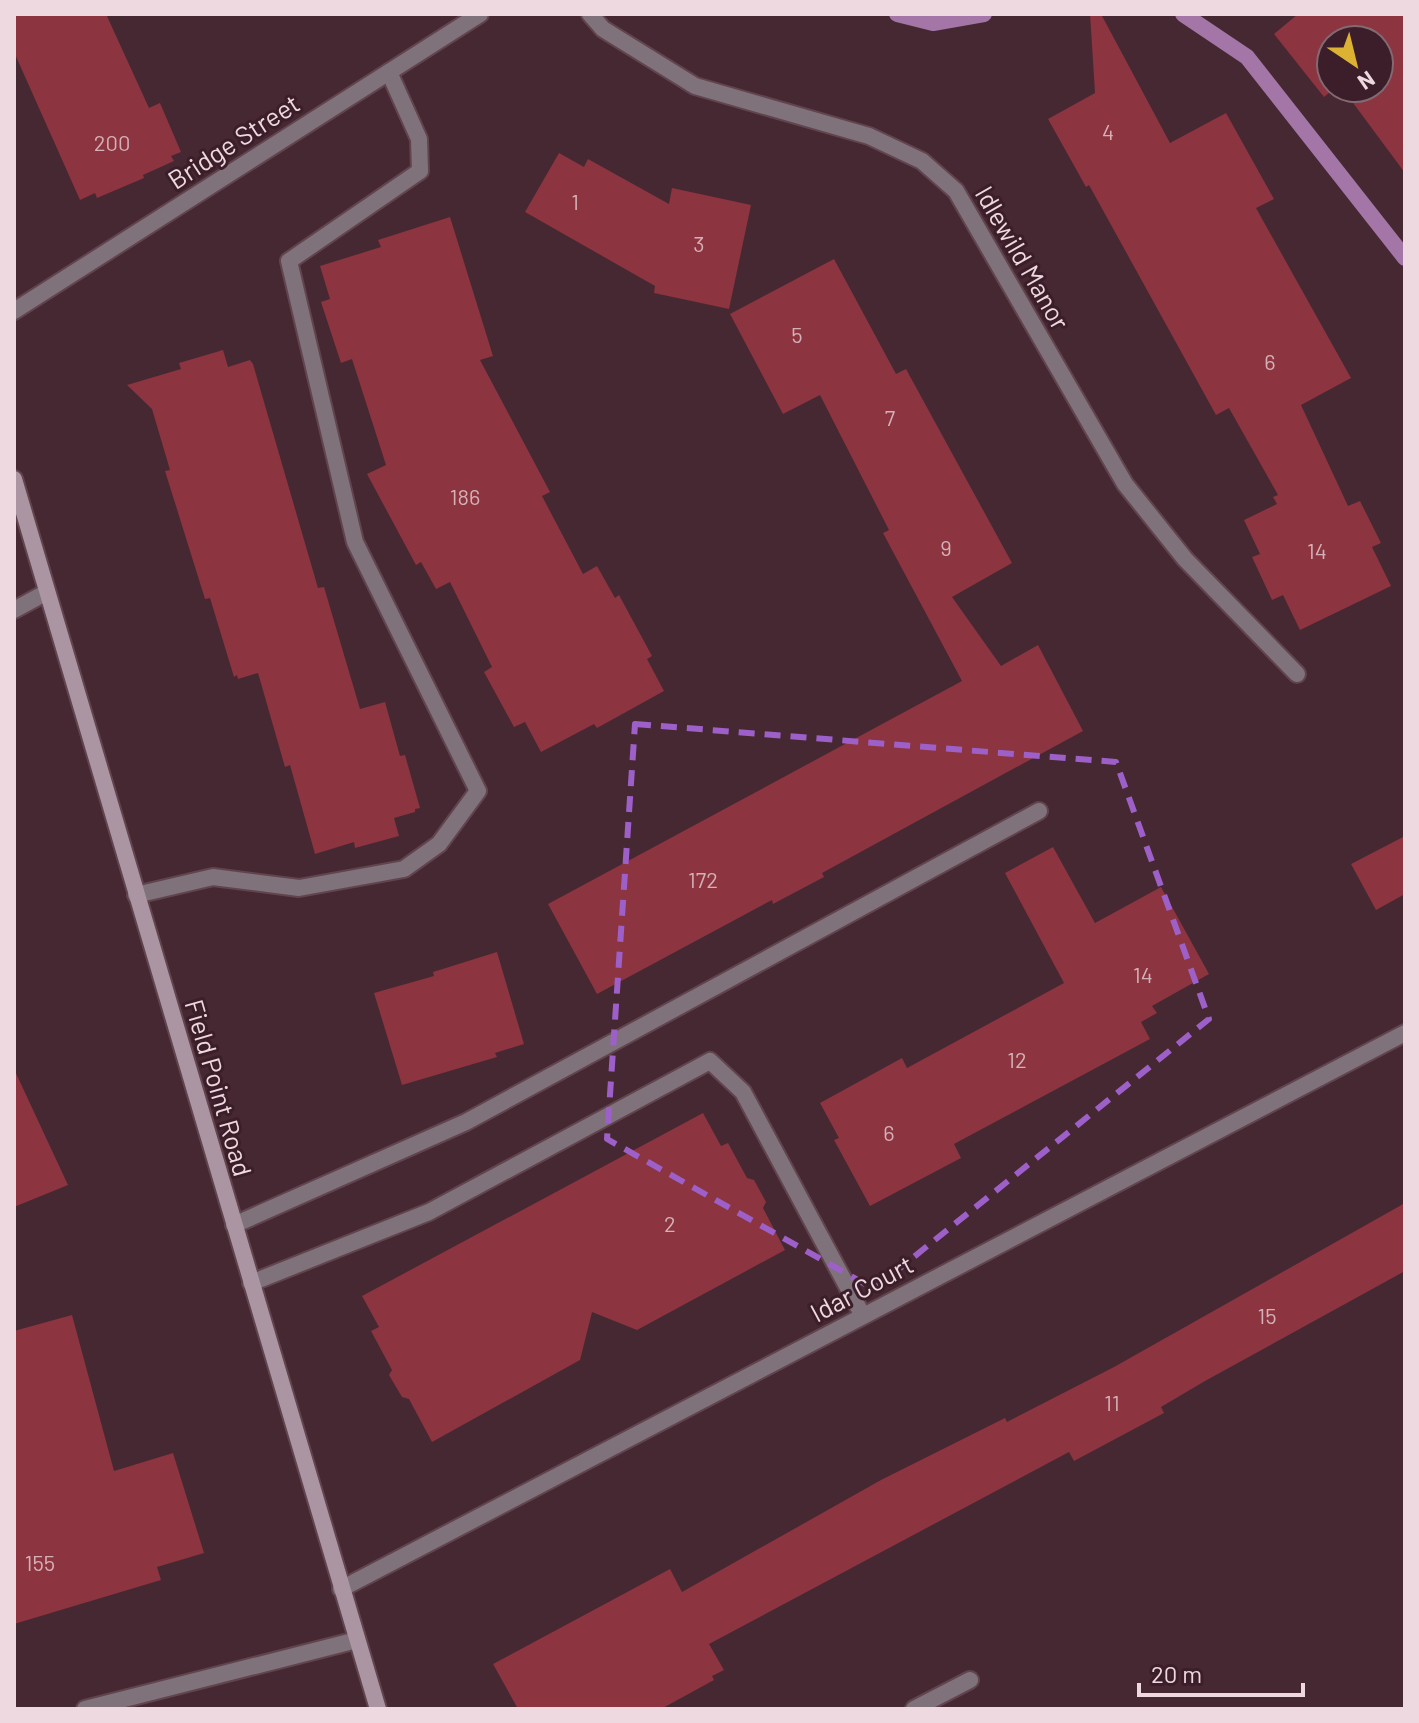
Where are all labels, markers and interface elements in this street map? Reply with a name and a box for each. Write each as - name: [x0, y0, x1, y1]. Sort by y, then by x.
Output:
- north arrow: [1315, 24, 1395, 104]
- text: N: [1354, 66, 1380, 96]
- street label: Bridge Street: [162, 87, 305, 195]
- house number: 4: [1102, 118, 1114, 144]
- house number: 200: [94, 129, 130, 155]
- street label: Idlewild Manor: [970, 180, 1077, 335]
- house number: 1: [571, 188, 579, 214]
- house number: 3: [693, 230, 705, 256]
- house number: 5: [791, 321, 803, 347]
- house number: 6: [1264, 348, 1276, 374]
- house number: 7: [885, 404, 895, 430]
- house number: 186: [450, 483, 480, 509]
- house number: 9: [940, 534, 952, 560]
- house number: 14: [1307, 537, 1327, 563]
- house number: 172: [688, 866, 718, 892]
- house number: 14: [1133, 961, 1153, 987]
- street label: Field Point Road: [179, 996, 259, 1180]
- house number: 12: [1007, 1046, 1027, 1072]
- house number: 6: [883, 1119, 895, 1145]
- house number: 2: [664, 1210, 676, 1236]
- street label: Idar Court: [805, 1248, 918, 1328]
- house number: 15: [1257, 1302, 1277, 1328]
- house number: 11: [1104, 1389, 1120, 1415]
- house number: 155: [25, 1549, 55, 1575]
- scale bar: [1139, 1647, 1303, 1697]
- text: 20 m: [1151, 1659, 1202, 1688]

